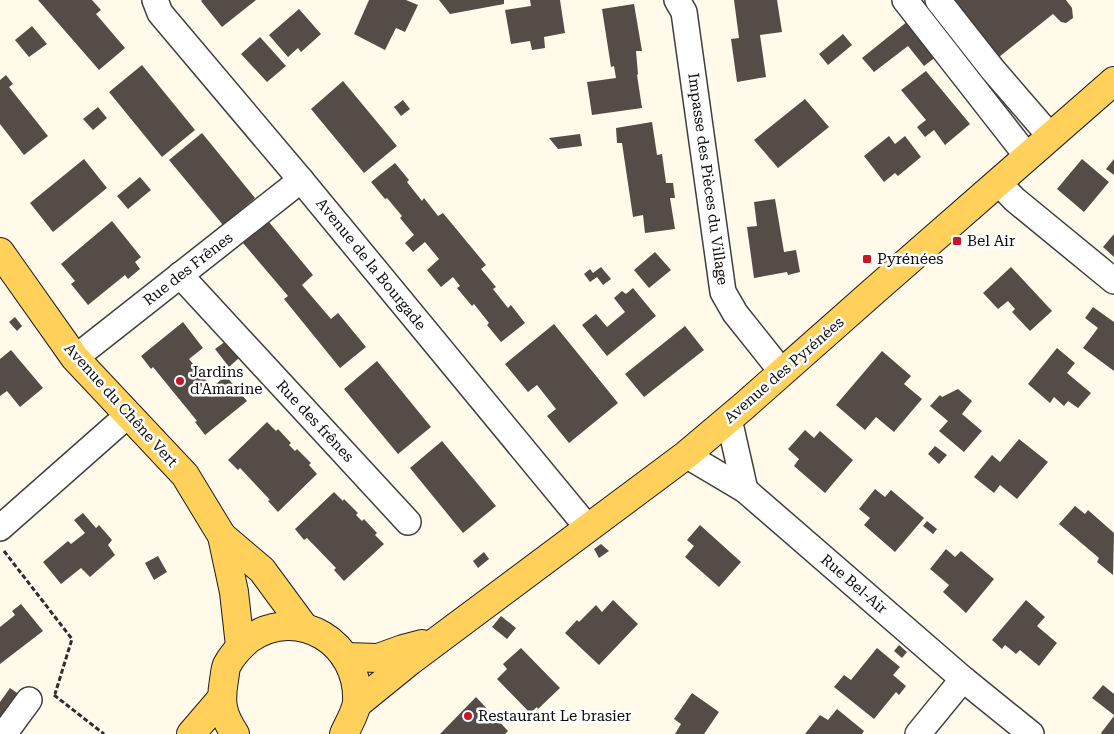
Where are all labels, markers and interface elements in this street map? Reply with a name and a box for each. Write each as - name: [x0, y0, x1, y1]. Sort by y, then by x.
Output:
- street label: Impasse des Pièces du Village: [684, 72, 732, 286]
- street label: Avenue de la Bourgade: [312, 194, 430, 334]
- street label: Rue des Frênes: [140, 229, 236, 309]
- place label: Bel Air: [967, 232, 1015, 250]
- marker: Bel Air: [951, 235, 963, 247]
- place label: Pyrénées: [877, 250, 943, 268]
- marker: Pyrénées: [861, 253, 873, 265]
- street label: Avenue des Pyrénées: [720, 313, 848, 427]
- street label: Avenue du Chêne Vert: [61, 339, 182, 471]
- place label: Jardins d'Amarine: [190, 363, 263, 398]
- marker: Jardins d'Amarine: [174, 375, 186, 387]
- street label: Rue des frênes: [272, 376, 358, 466]
- street label: Rue Bel-Air: [817, 550, 891, 618]
- place label: Restaurant Le brasier: [478, 707, 631, 725]
- marker: Restaurant Le brasier: [462, 710, 474, 722]

